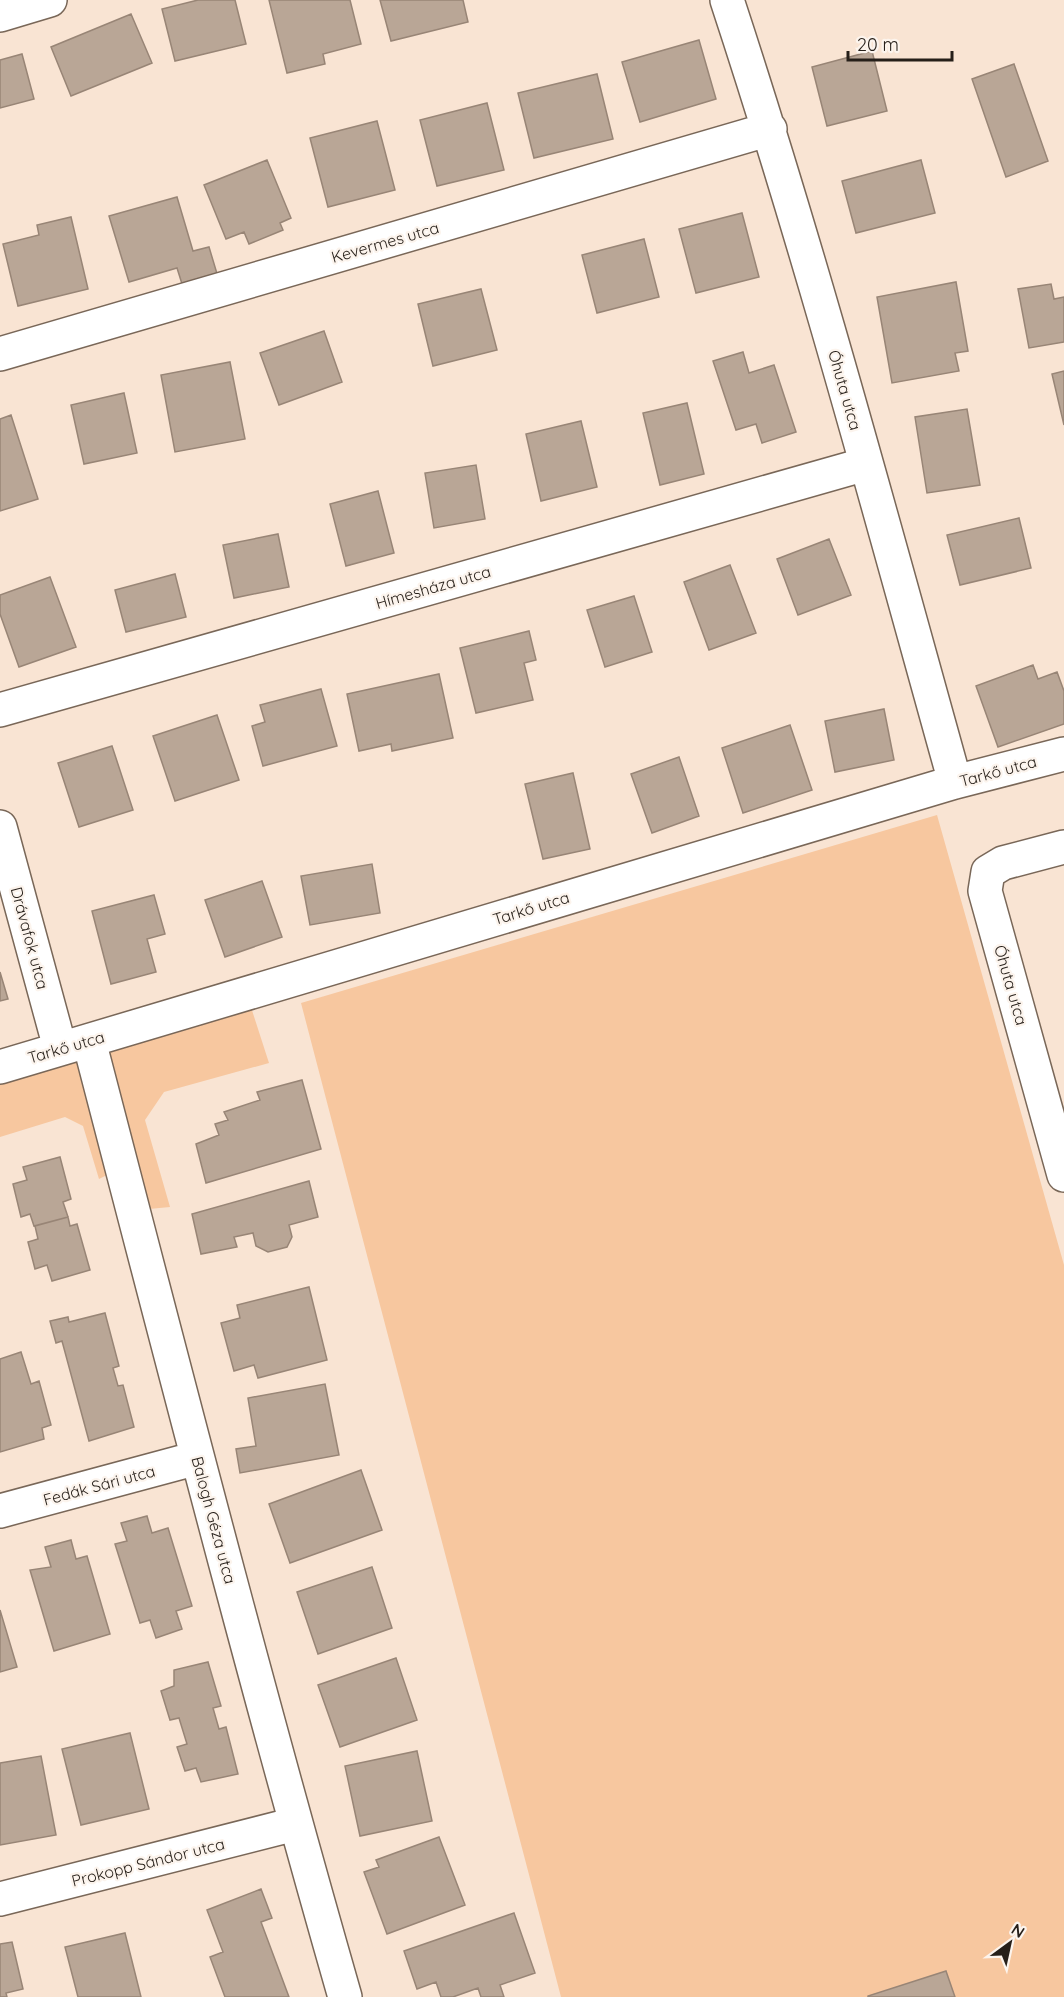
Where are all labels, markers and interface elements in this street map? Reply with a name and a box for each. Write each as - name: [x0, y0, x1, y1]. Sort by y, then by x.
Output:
- scale bar: [848, 24, 952, 62]
- text: 20 m: [857, 33, 899, 56]
- street label: Kevermes utca: [329, 217, 441, 267]
- street label: Óhuta utca: [824, 348, 866, 432]
- street label: Hímesháza utca: [373, 561, 493, 613]
- street label: Tarkő utca: [957, 751, 1039, 791]
- street label: Drávafok utca: [7, 885, 53, 991]
- street label: Tarkő utca: [490, 887, 572, 929]
- street label: Óhuta utca: [990, 943, 1032, 1027]
- street label: Tarkő utca: [25, 1027, 107, 1067]
- street label: Balogh Géza utca: [187, 1454, 241, 1586]
- street label: Fedák Sári utca: [41, 1460, 157, 1510]
- street label: Prokopp Sándor utca: [69, 1833, 227, 1891]
- north arrow: [980, 1913, 1040, 1973]
- text: N: [1008, 1919, 1029, 1942]

